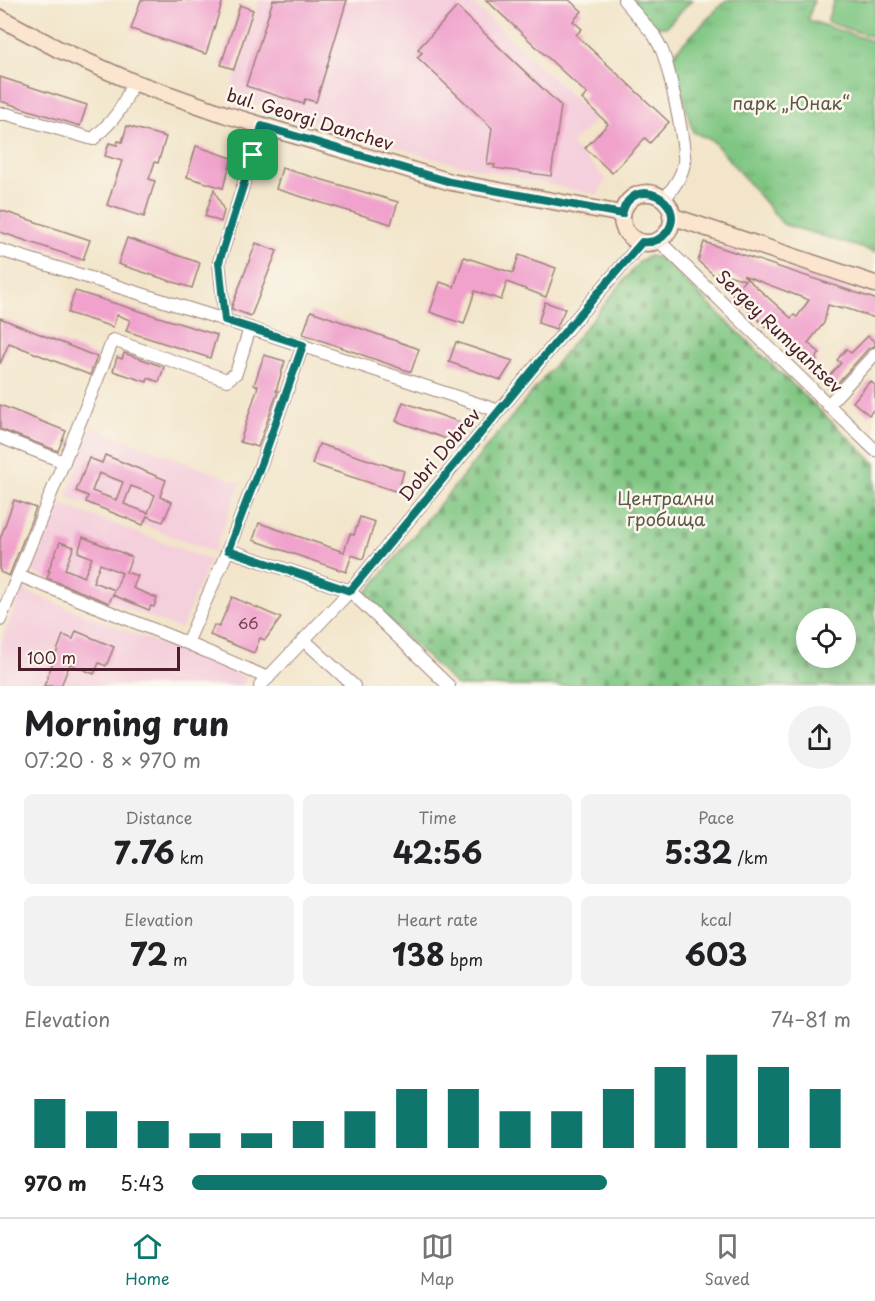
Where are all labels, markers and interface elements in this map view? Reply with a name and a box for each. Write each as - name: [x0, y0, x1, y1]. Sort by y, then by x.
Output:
- street label: bul. Georgi Danchev: [224, 80, 397, 157]
- park label: парк „Юнак“: [732, 89, 850, 116]
- pin: [227, 129, 278, 180]
- icon: arrive: [236, 138, 269, 171]
- street label: Sergey Rumyantsev: [710, 263, 850, 399]
- street label: Dobri Dobrev: [392, 401, 486, 507]
- park label: Централни гробища: [617, 484, 715, 532]
- map controls: [796, 608, 856, 668]
- button: locate: [796, 608, 856, 668]
- house number: 66: [238, 611, 258, 634]
- scale bar: [18, 644, 180, 672]
- text: 100 m: [27, 645, 76, 669]
- text: Morning run: [24, 697, 229, 747]
- button: share: [788, 706, 851, 769]
- text: 07:20 · 8 × 970 m: [24, 745, 201, 775]
- text: Distance: [125, 805, 192, 829]
- text: Time: [419, 805, 456, 829]
- text: Pace: [698, 805, 734, 829]
- text: 7.76: [114, 829, 175, 874]
- text: 42:56: [393, 829, 482, 874]
- text: 5:32: [664, 829, 732, 874]
- text: km: [175, 845, 204, 869]
- text: /km: [732, 845, 768, 869]
- text: Elevation: [124, 907, 193, 931]
- text: Heart rate: [397, 907, 478, 931]
- text: kcal: [700, 907, 732, 931]
- text: 72: [130, 931, 168, 976]
- text: 138: [392, 931, 445, 976]
- text: 603: [685, 931, 747, 976]
- text: m: [168, 947, 188, 971]
- text: bpm: [445, 947, 483, 971]
- text: Elevation: [24, 1004, 110, 1034]
- text: 74–81 m: [771, 1004, 851, 1034]
- text: 970 m: [24, 1168, 87, 1198]
- text: 5:43: [120, 1168, 164, 1198]
- tab: Home: [125, 1230, 170, 1290]
- tab: Map: [420, 1230, 454, 1290]
- tab: Saved: [704, 1230, 750, 1290]

